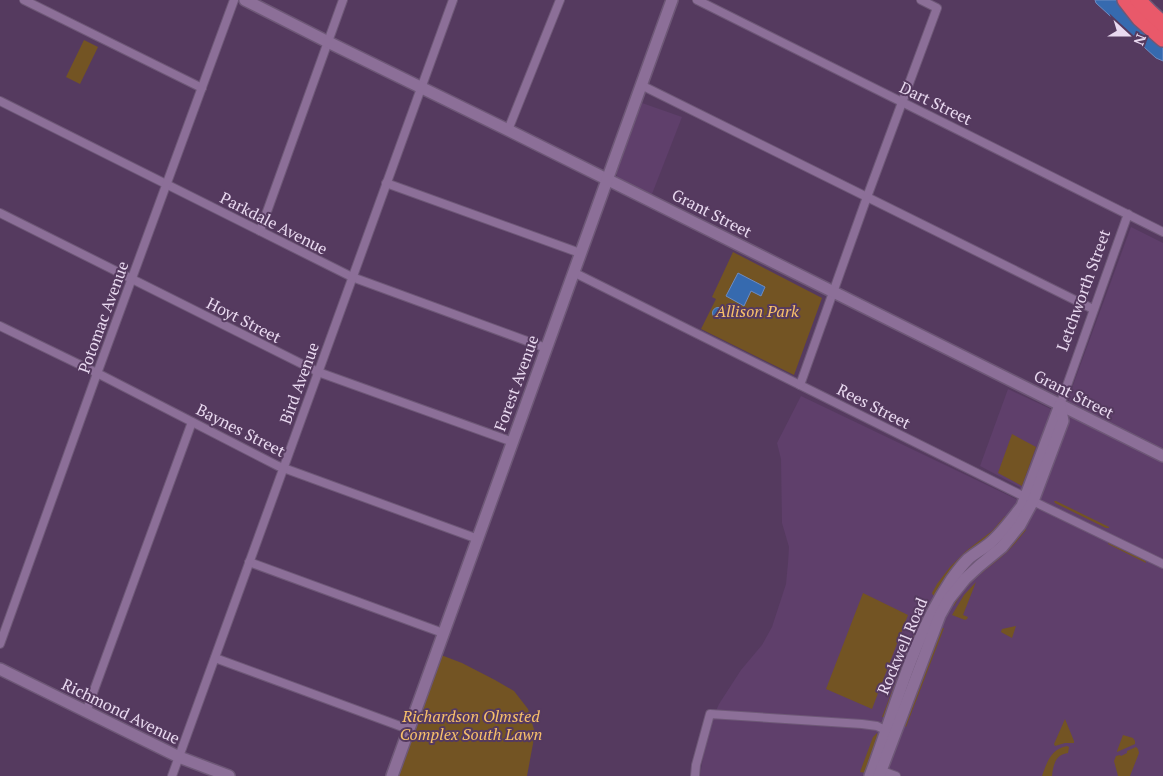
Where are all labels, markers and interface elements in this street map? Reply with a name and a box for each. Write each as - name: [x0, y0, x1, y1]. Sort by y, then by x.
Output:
- north arrow: [1103, 10, 1153, 60]
- text: N: [1130, 31, 1151, 49]
- street label: Dart Street: [896, 76, 976, 130]
- street label: Grant Street: [668, 183, 756, 243]
- street label: Parkdale Avenue: [217, 186, 331, 260]
- street label: Letchworth Street: [1051, 226, 1115, 354]
- street label: Potomac Avenue: [73, 258, 133, 376]
- street label: Hoyt Street: [203, 292, 285, 348]
- park label: Allison Park: [714, 300, 799, 322]
- street label: Forest Avenue: [488, 332, 544, 434]
- street label: Bird Avenue: [274, 339, 324, 427]
- street label: Grant Street: [1030, 364, 1118, 424]
- street label: Rees Street: [834, 378, 914, 434]
- street label: Baynes Street: [193, 398, 289, 462]
- street label: Rockwell Road: [872, 594, 932, 698]
- street label: Richmond Avenue: [58, 673, 184, 749]
- park label: Richardson Olmsted Complex South Lawn: [400, 705, 542, 745]

